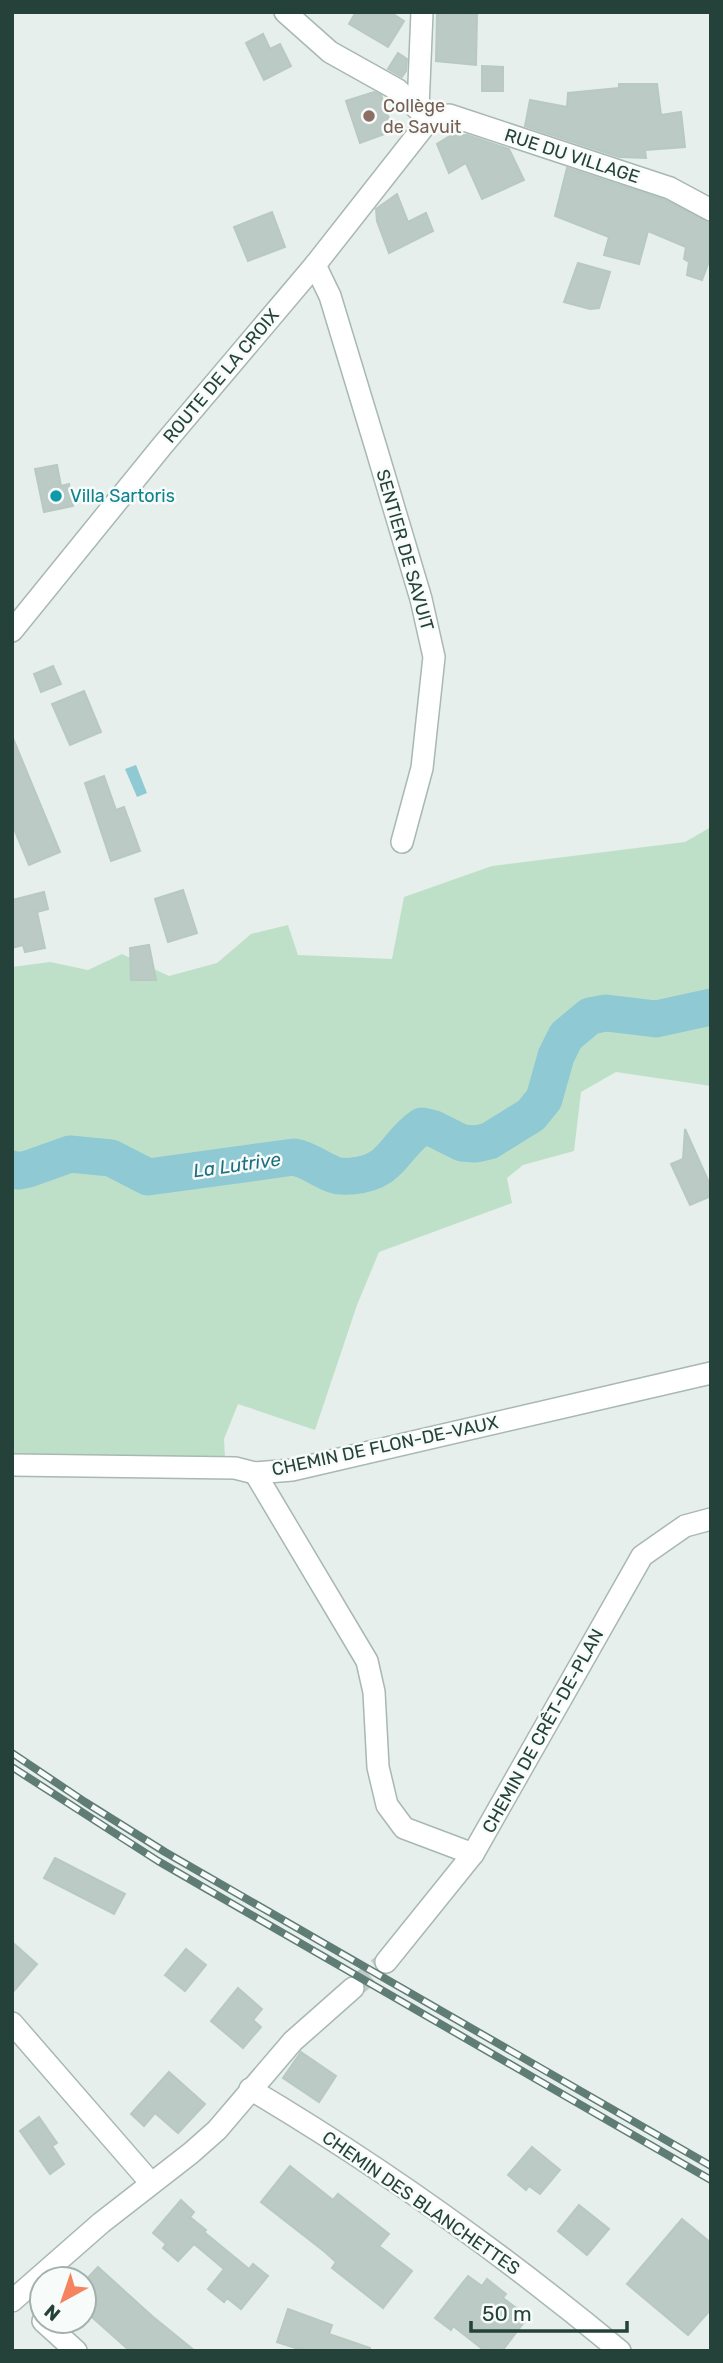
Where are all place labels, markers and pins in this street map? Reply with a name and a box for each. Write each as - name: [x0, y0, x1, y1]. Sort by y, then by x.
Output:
- place label: Collège de Savuit: [383, 95, 461, 138]
- marker: Collège de Savuit: [361, 108, 377, 124]
- place label: Villa Sartoris: [70, 485, 175, 507]
- marker: Villa Sartoris: [48, 488, 64, 504]

